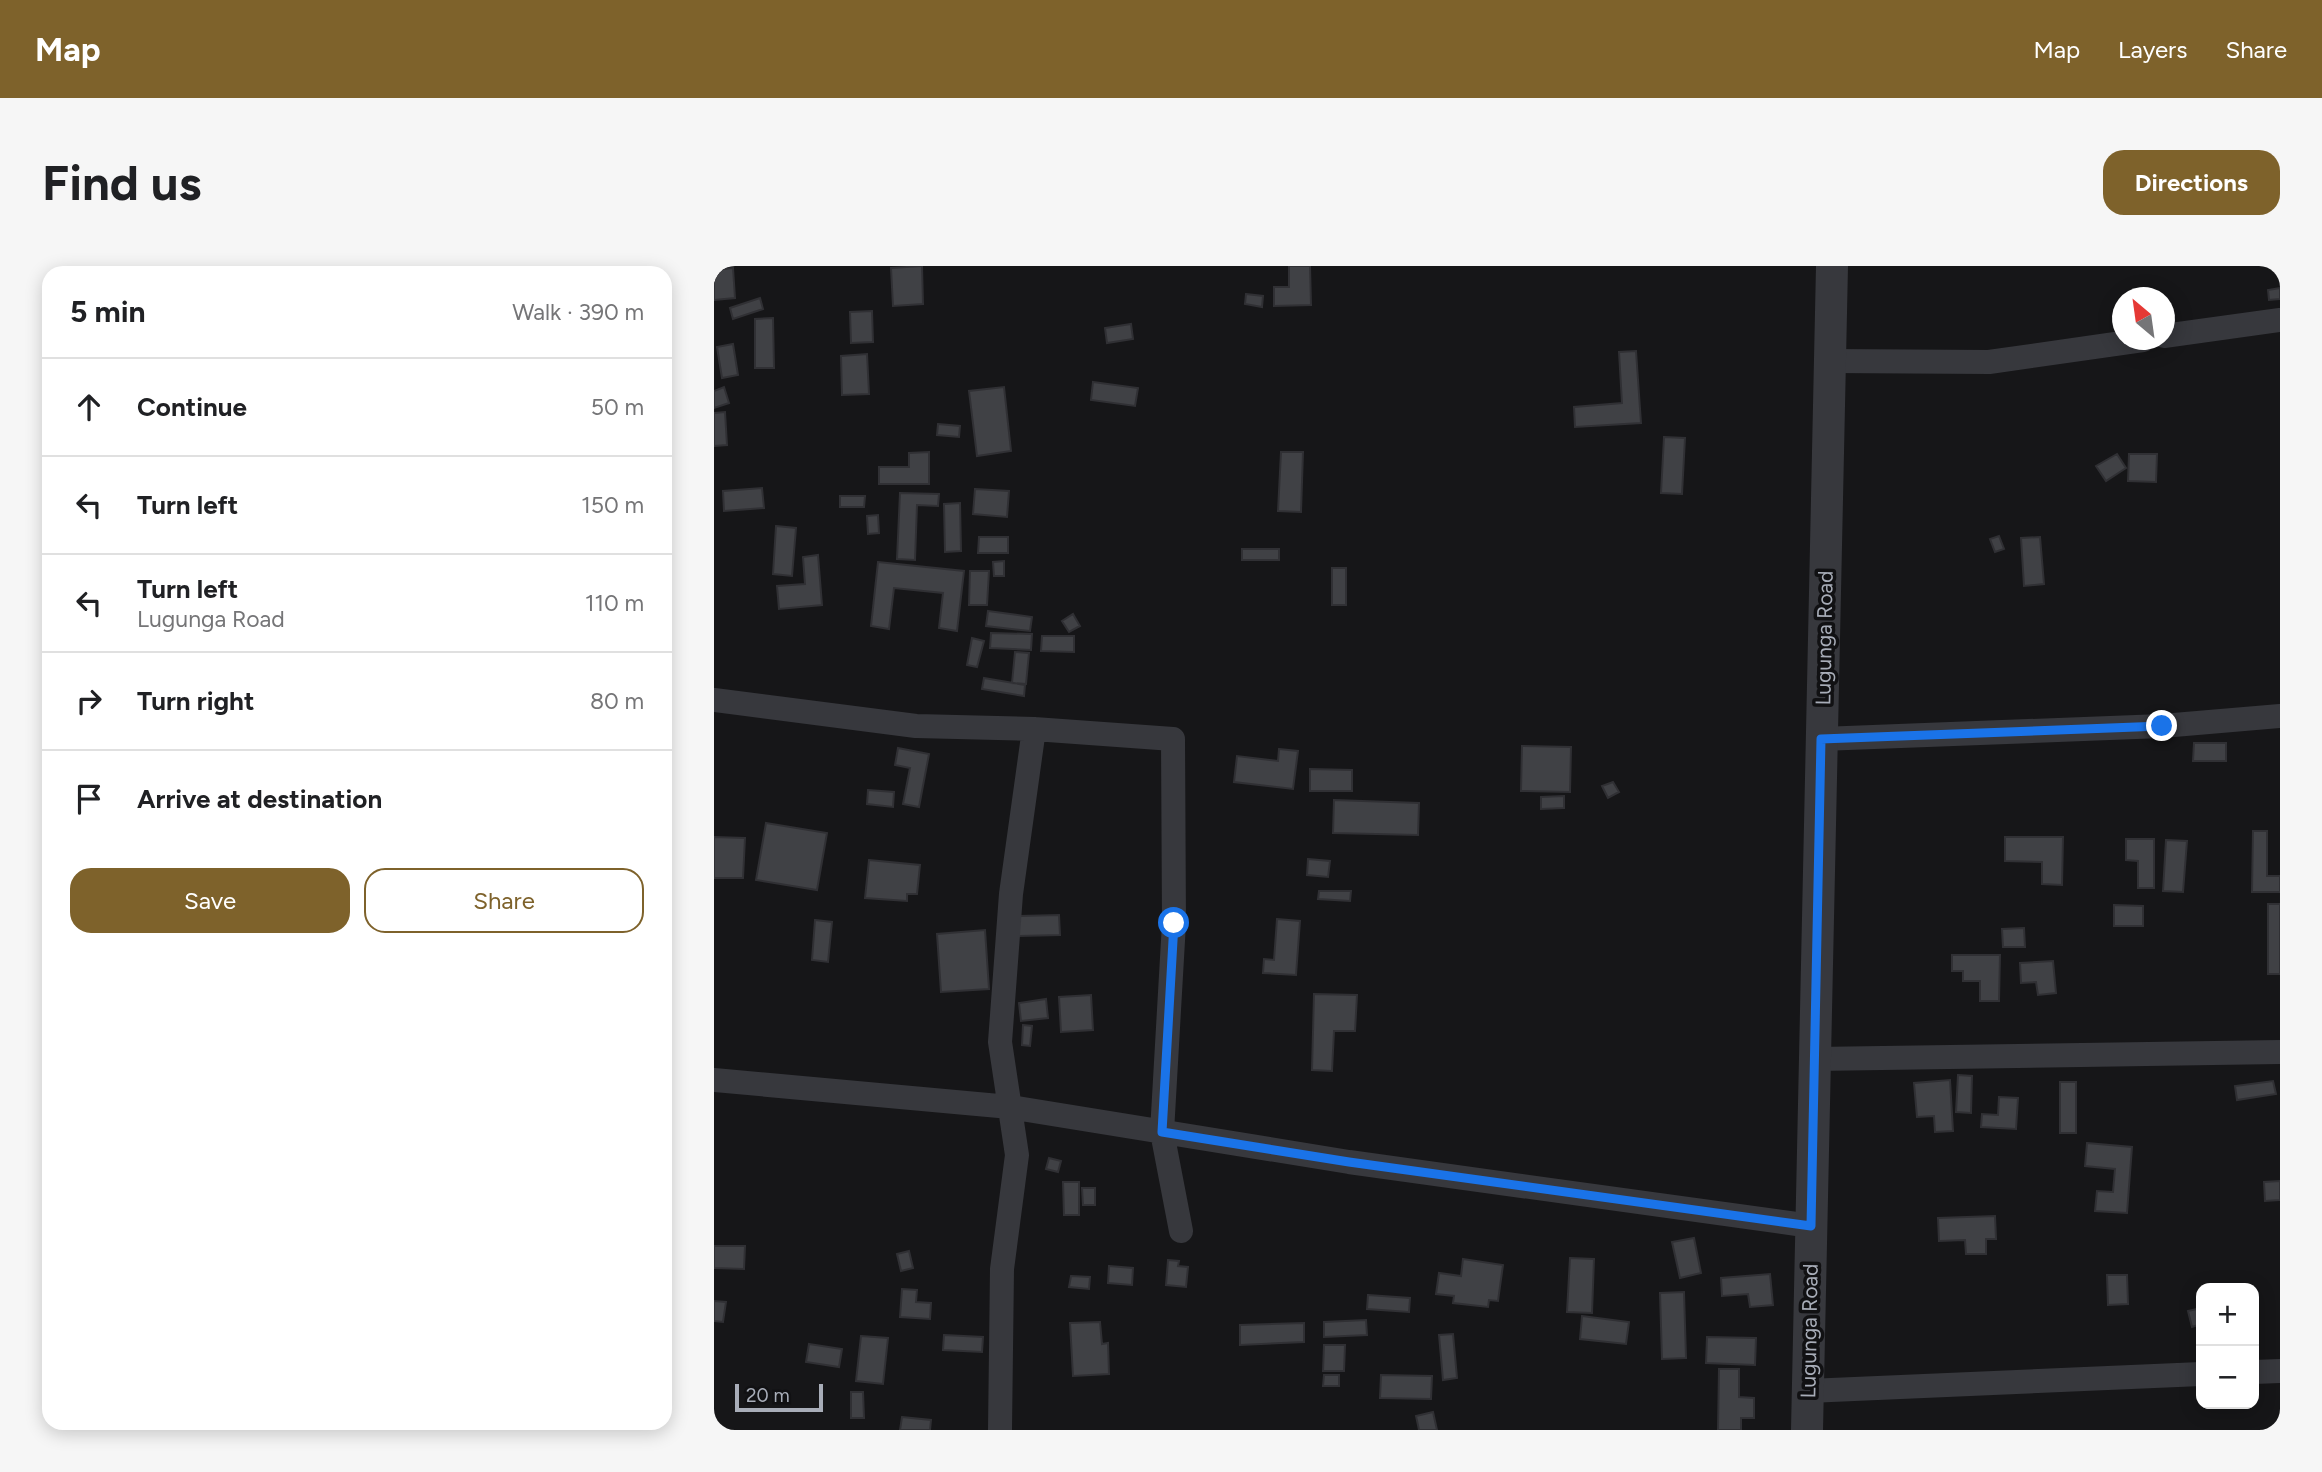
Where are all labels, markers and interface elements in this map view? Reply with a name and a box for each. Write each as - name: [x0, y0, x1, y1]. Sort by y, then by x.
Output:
- text: Map: [35, 30, 101, 69]
- text: Map: [2033, 35, 2080, 64]
- text: Layers: [2118, 35, 2187, 64]
- text: Share: [2225, 35, 2287, 64]
- button: Directions: [2103, 150, 2280, 215]
- text: Find us: [42, 153, 201, 212]
- north arrow: [2112, 287, 2175, 350]
- text: 5 min: [70, 293, 146, 330]
- text: Walk · 390 m: [512, 298, 644, 326]
- icon: ahead: [70, 388, 108, 426]
- text: Continue: [137, 391, 247, 423]
- text: 50 m: [591, 393, 644, 421]
- icon: left: [70, 486, 108, 524]
- text: Turn left: [137, 489, 238, 521]
- text: 150 m: [581, 491, 644, 519]
- street label: Lugunga Road: [1810, 570, 1838, 706]
- text: Turn left: [137, 573, 238, 605]
- icon: left: [70, 584, 108, 622]
- text: 110 m: [585, 589, 644, 617]
- text: Lugunga Road: [137, 605, 285, 633]
- icon: right: [70, 682, 108, 720]
- text: Turn right: [137, 685, 254, 717]
- text: 80 m: [590, 687, 644, 715]
- route end: [2146, 710, 2177, 741]
- icon: arrive: [70, 780, 108, 818]
- text: Arrive at destination: [137, 783, 382, 815]
- button: Save: [70, 868, 350, 933]
- button: Share: [364, 868, 644, 933]
- route start: [1158, 907, 1189, 938]
- street label: Lugunga Road: [1795, 1263, 1823, 1399]
- map controls: [2196, 1283, 2259, 1409]
- button: +: [2196, 1283, 2259, 1346]
- button: −: [2196, 1346, 2259, 1409]
- scale bar: [735, 1381, 822, 1413]
- text: 20 m: [746, 1384, 790, 1407]

